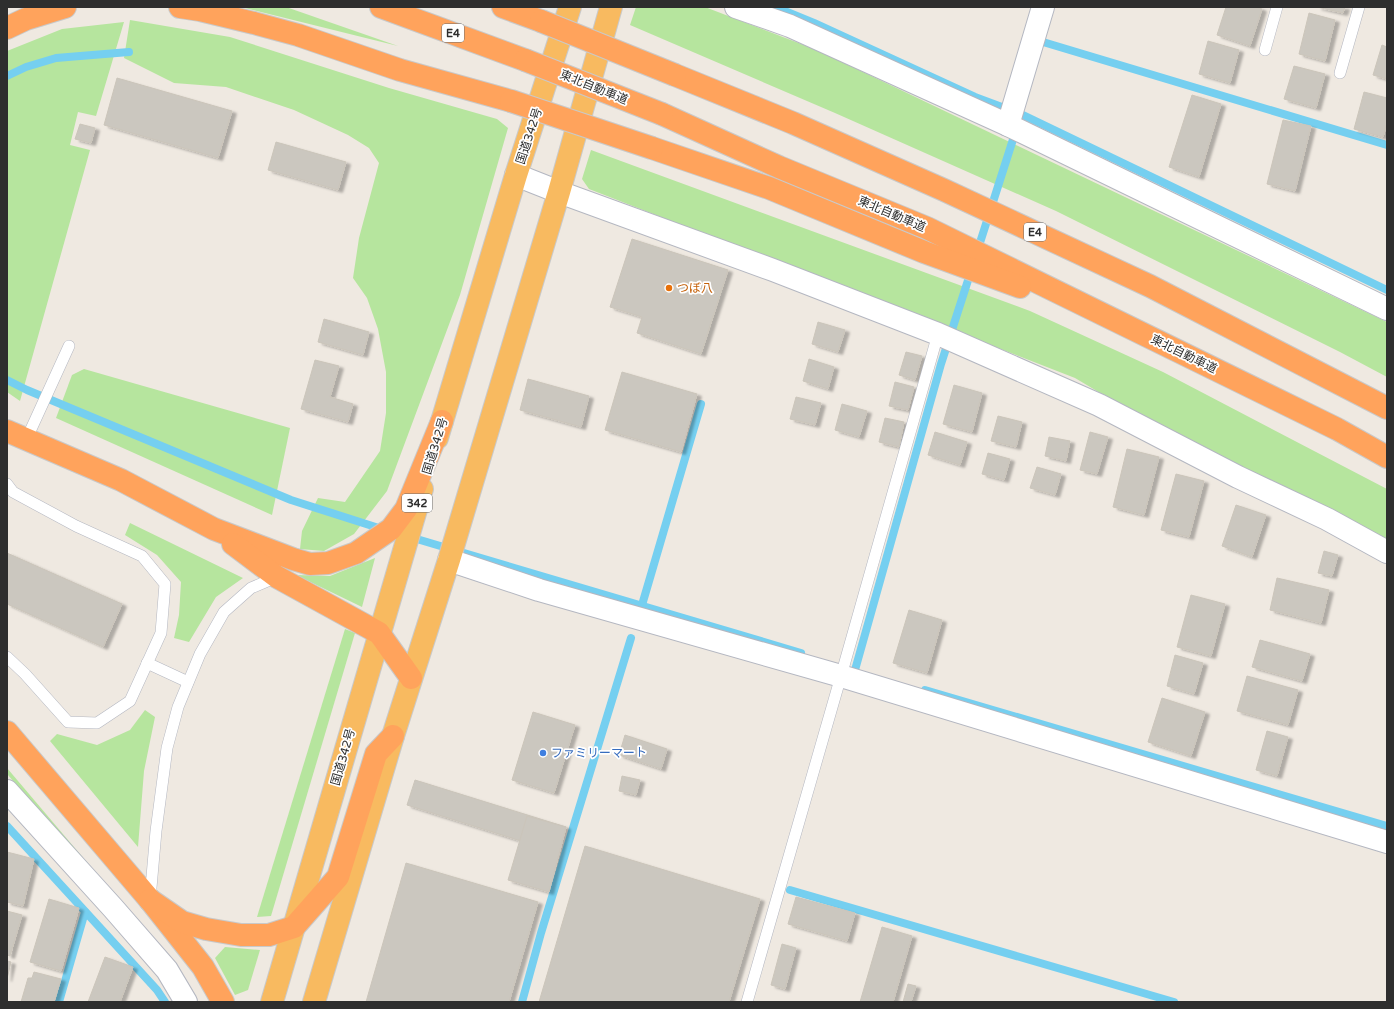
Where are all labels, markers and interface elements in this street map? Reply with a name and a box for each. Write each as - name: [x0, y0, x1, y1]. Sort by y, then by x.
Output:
- road number: E4: [442, 24, 464, 42]
- street label: 東北自動車道: [558, 67, 630, 107]
- street label: 国道342号: [513, 106, 545, 166]
- street label: 東北自動車道: [856, 193, 928, 235]
- road number: E4: [1024, 223, 1046, 241]
- place label: つぼ八: [677, 281, 713, 295]
- marker: つぼ八: [664, 283, 674, 293]
- street label: 東北自動車道: [1149, 332, 1219, 376]
- street label: 国道342号: [420, 416, 450, 476]
- road number: 342: [402, 494, 432, 512]
- street label: 国道342号: [328, 727, 358, 787]
- place label: ファミリーマート: [551, 746, 647, 760]
- marker: ファミリーマート: [538, 748, 548, 758]

